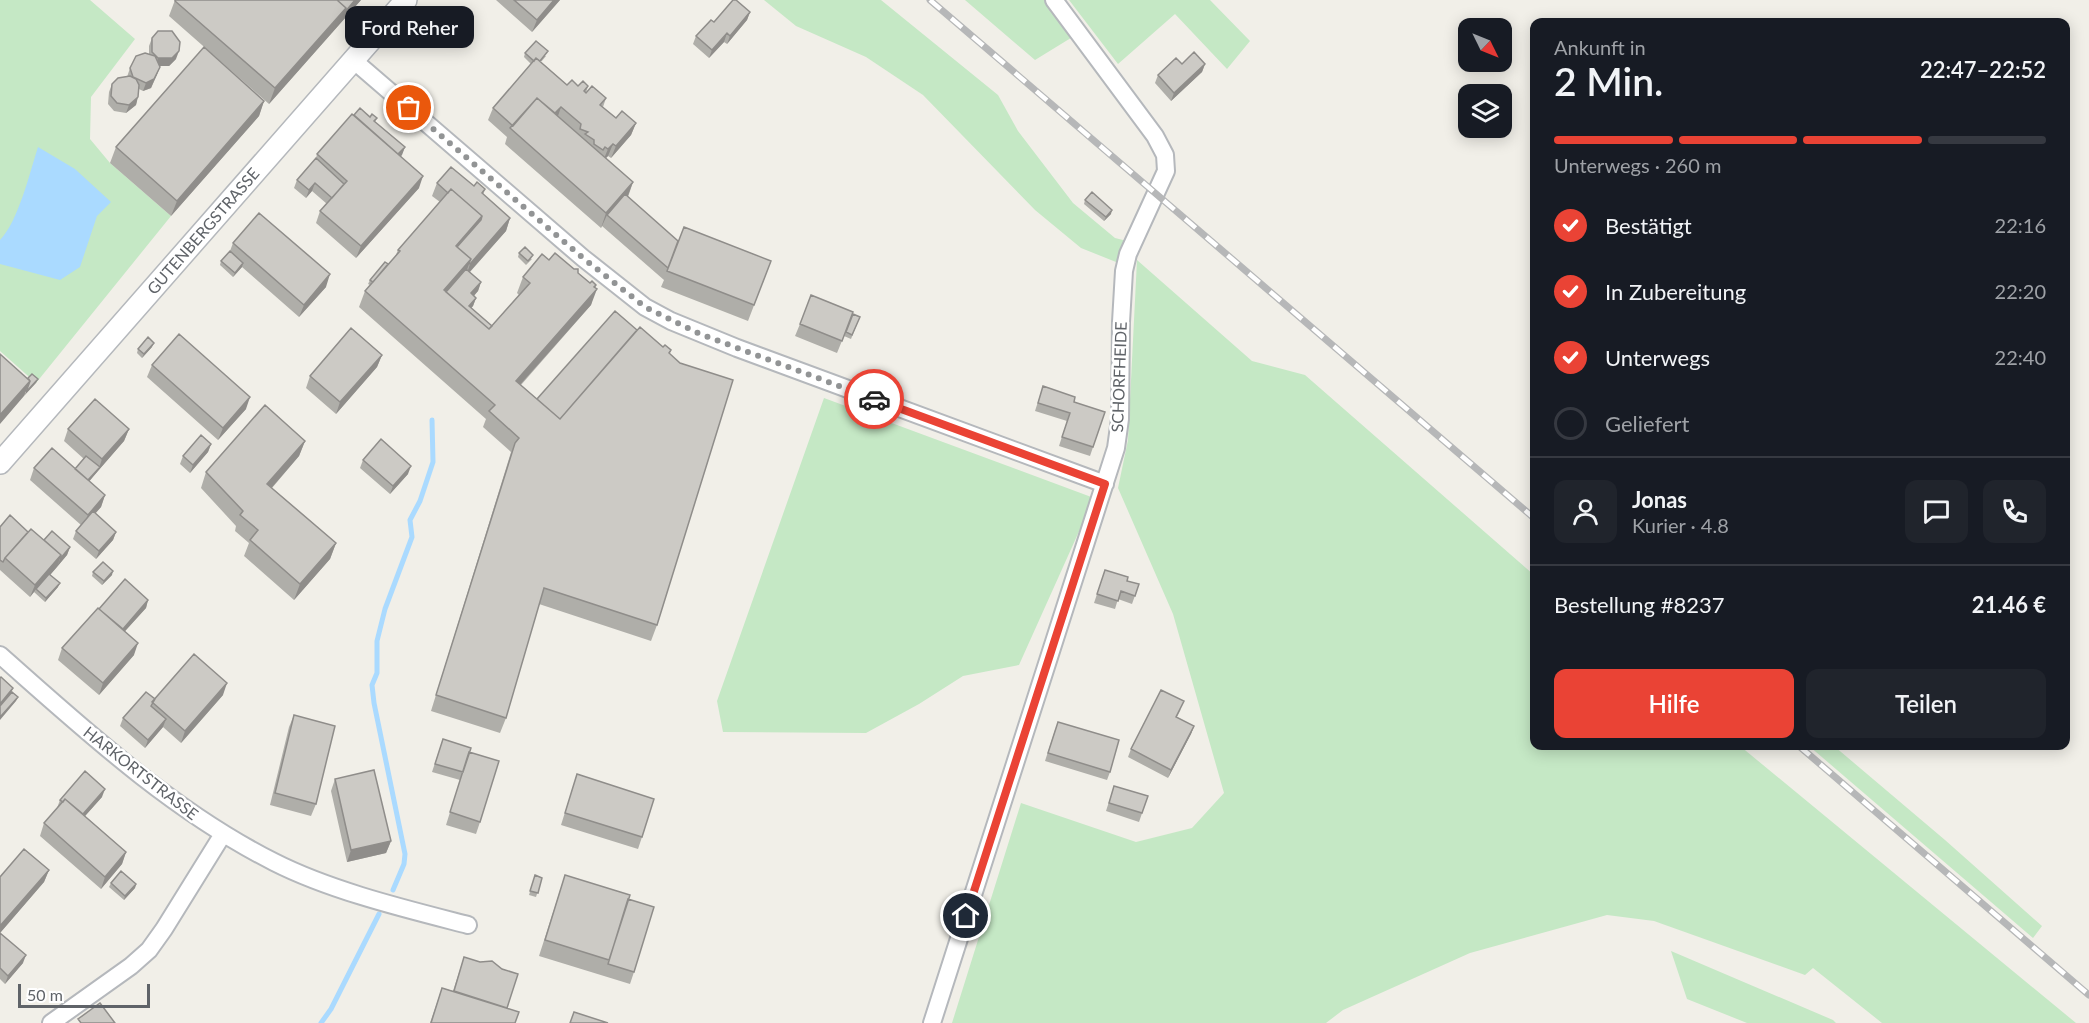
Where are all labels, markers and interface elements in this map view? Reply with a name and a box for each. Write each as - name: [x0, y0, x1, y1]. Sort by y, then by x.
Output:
- callout: Ford Reher: [344, 6, 474, 48]
- text: Ford Reher: [361, 15, 458, 39]
- north arrow: [1458, 18, 1512, 72]
- map controls: [1458, 18, 1512, 138]
- text: Ankunft in: [1554, 35, 1646, 59]
- text: 22:47–22:52: [1920, 56, 2046, 83]
- text: 2 Min.: [1554, 58, 1663, 104]
- pin: [383, 82, 434, 133]
- button: layers: [1458, 84, 1512, 138]
- icon: bag: [392, 91, 425, 124]
- text: Unterwegs · 260 m: [1554, 153, 1721, 177]
- street label: GUTENBERGSTRASSE: [143, 164, 263, 298]
- icon: check: [1554, 209, 1587, 242]
- text: Bestätigt: [1605, 212, 1692, 239]
- text: 22:16: [1995, 213, 2046, 237]
- icon: check: [1554, 275, 1587, 308]
- text: In Zubereitung: [1605, 278, 1746, 305]
- text: 22:20: [1995, 279, 2046, 303]
- street label: SCHORFHEIDE: [1107, 321, 1130, 433]
- icon: check: [1554, 341, 1587, 374]
- text: Unterwegs: [1605, 344, 1710, 371]
- text: 22:40: [1995, 345, 2046, 369]
- courier: [844, 369, 904, 429]
- icon: car: [858, 383, 891, 416]
- text: Geliefert: [1605, 410, 1689, 437]
- button: person: [1554, 480, 1617, 543]
- button: chat: [1905, 480, 1968, 543]
- button: phone: [1983, 480, 2046, 543]
- text: Jonas: [1632, 486, 1687, 513]
- text: Kurier · 4.8: [1632, 513, 1729, 537]
- text: Bestellung #8237: [1554, 591, 1724, 618]
- text: 21.46 €: [1972, 591, 2046, 618]
- button: Hilfe: [1554, 669, 1794, 738]
- button: Teilen: [1806, 669, 2046, 738]
- street label: HARKORTSTRASSE: [80, 722, 202, 823]
- pin: [940, 890, 991, 941]
- icon: home: [949, 899, 982, 932]
- scale bar: [18, 981, 150, 1008]
- text: 50 m: [27, 985, 63, 1004]

